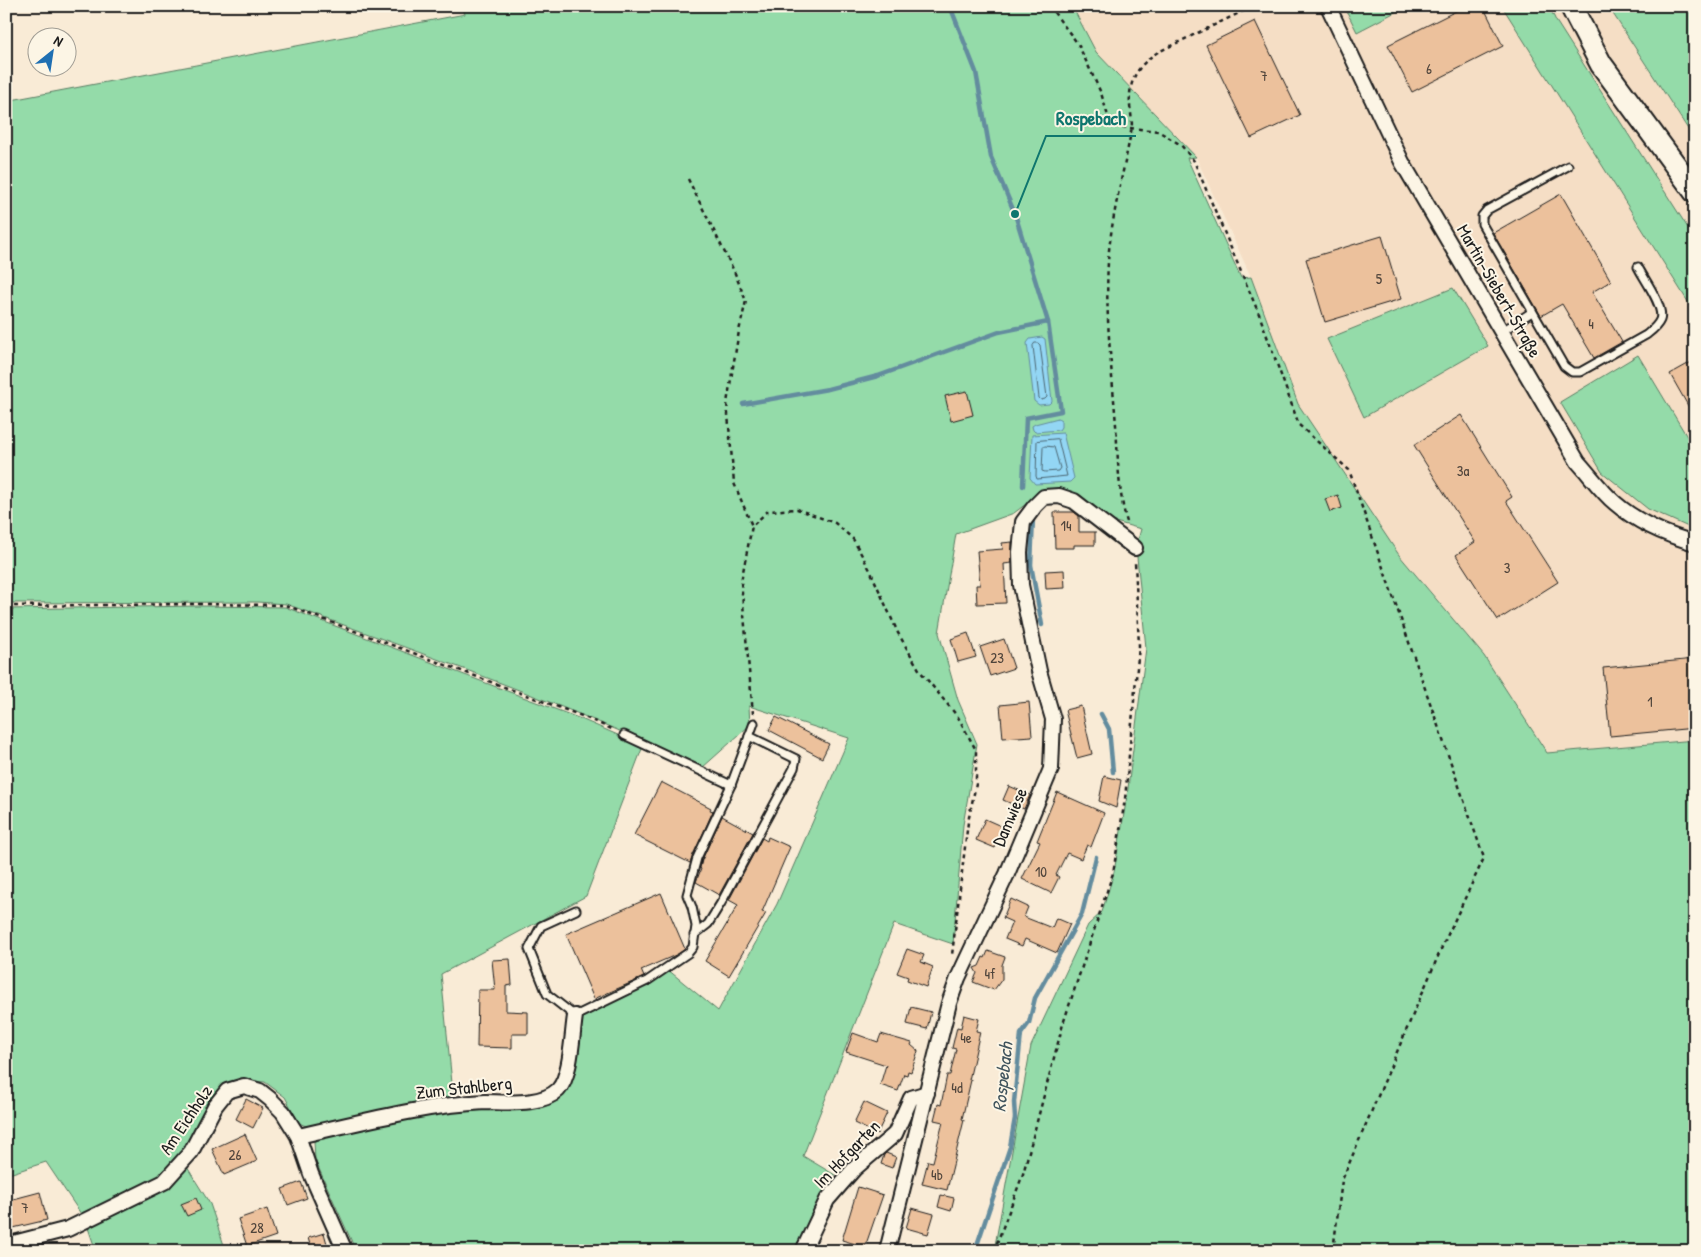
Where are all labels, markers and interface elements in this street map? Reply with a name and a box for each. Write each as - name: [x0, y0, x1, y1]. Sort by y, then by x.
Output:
- north arrow: [28, 28, 78, 78]
- text: N: [51, 30, 67, 51]
- house number: 6: [1426, 58, 1432, 79]
- house number: 7: [1260, 65, 1268, 86]
- callout: Rospebach: [1046, 102, 1136, 136]
- text: Rospebach: [1056, 105, 1126, 132]
- street label: Martin-Siebert-Straße: [1451, 220, 1548, 362]
- house number: 5: [1376, 268, 1383, 289]
- house number: 4: [1588, 313, 1594, 334]
- house number: 3a: [1457, 460, 1469, 481]
- house number: 14: [1060, 515, 1072, 536]
- house number: 3: [1504, 557, 1511, 578]
- house number: 23: [990, 647, 1004, 668]
- house number: 1: [1647, 691, 1653, 712]
- street label: Damwiese: [986, 784, 1033, 850]
- house number: 10: [1035, 861, 1047, 882]
- house number: 4f: [984, 963, 996, 984]
- house number: 4e: [960, 1027, 972, 1048]
- water label: Rospebach: [985, 1039, 1019, 1113]
- street label: Zum Stahlberg: [415, 1070, 513, 1105]
- house number: 4d: [951, 1077, 963, 1098]
- street label: Am Eichholz: [153, 1080, 218, 1159]
- street label: Im Hofgarten: [808, 1114, 886, 1193]
- house number: 26: [228, 1144, 242, 1165]
- house number: 4b: [931, 1164, 943, 1185]
- house number: 7: [21, 1197, 29, 1218]
- house number: 28: [250, 1217, 264, 1238]

